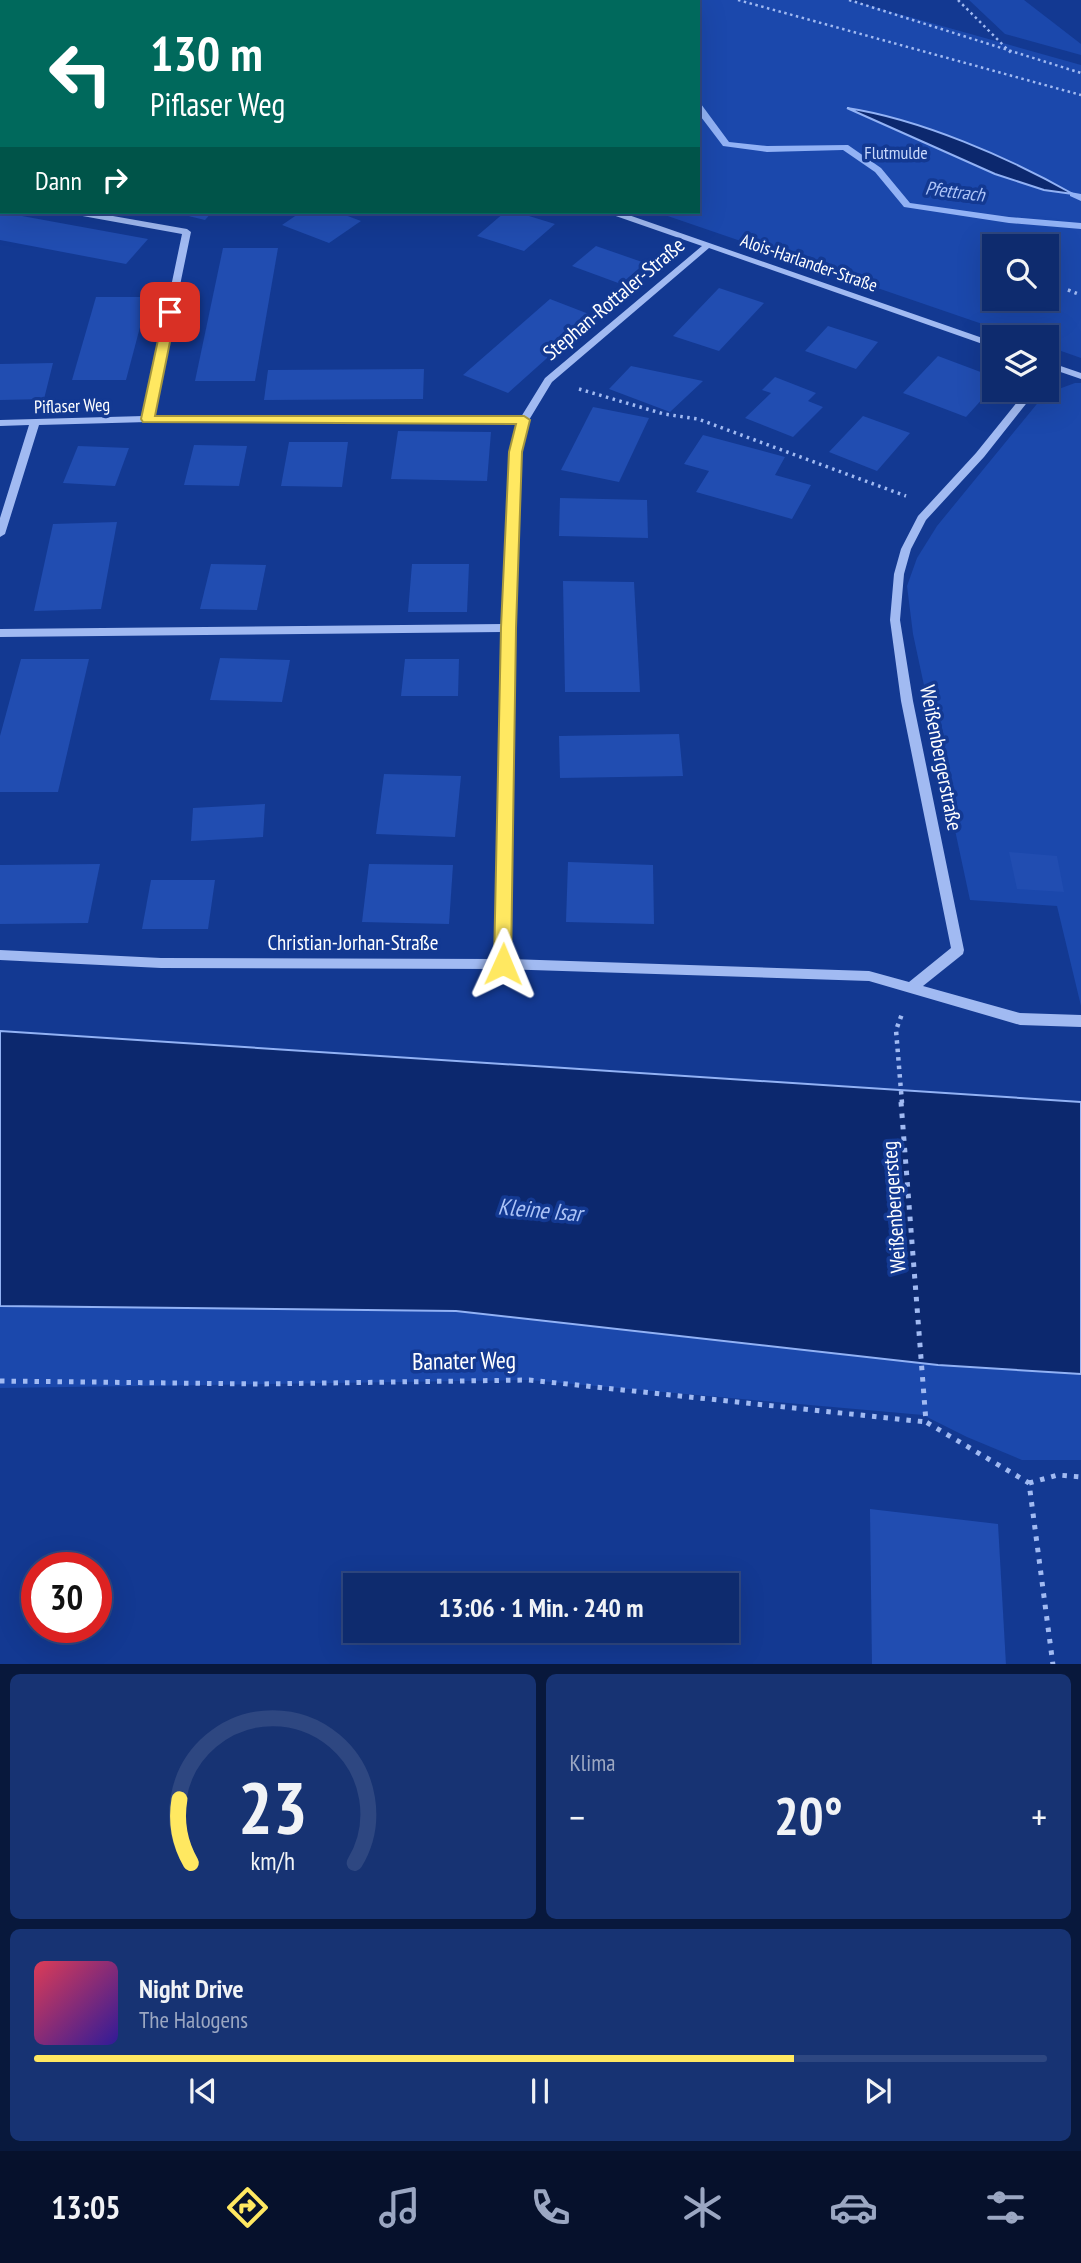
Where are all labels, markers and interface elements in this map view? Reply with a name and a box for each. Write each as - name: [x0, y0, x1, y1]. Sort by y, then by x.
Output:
- text: 130 m: [150, 21, 263, 85]
- icon: left: [35, 28, 126, 119]
- text: Piflaser Weg: [150, 83, 285, 125]
- park label: Flutmulde: [864, 141, 928, 164]
- icon: right: [96, 161, 134, 199]
- text: Dann: [35, 164, 82, 197]
- water label: Pfettrach: [924, 175, 988, 207]
- street label: Alois-Harlander-Straße: [738, 228, 881, 297]
- street label: Stephan-Rottaler-Straße: [537, 231, 690, 366]
- map controls: [982, 234, 1059, 402]
- button: search: [982, 234, 1059, 311]
- pin: [140, 282, 200, 342]
- icon: arrive: [151, 293, 189, 331]
- button: layers: [982, 325, 1059, 402]
- street label: Piflaser Weg: [34, 393, 110, 418]
- street label: Weißenbergerstraße: [914, 683, 969, 833]
- position arrow: [466, 927, 540, 1001]
- street label: Christian-Jorhan-Straße: [267, 929, 439, 956]
- street label: Weißenbergersteg: [875, 1140, 912, 1274]
- water label: Kleine Isar: [497, 1191, 587, 1228]
- street label: Banater Weg: [412, 1344, 516, 1377]
- speed limit sign: 30: [21, 1552, 112, 1643]
- text: 13:06 · 1 Min. · 240 m: [439, 1591, 643, 1624]
- text: Klima: [570, 1748, 615, 1777]
- text: 23: [238, 1759, 308, 1853]
- text: 20°: [774, 1782, 843, 1849]
- text: −: [570, 1792, 585, 1841]
- text: +: [1031, 1792, 1047, 1841]
- text: km/h: [251, 1844, 295, 1876]
- text: Night Drive: [139, 1972, 244, 2005]
- text: The Halogens: [139, 2005, 248, 2034]
- icon: previous: [184, 2072, 222, 2110]
- icon: pause: [521, 2072, 559, 2110]
- icon: next: [859, 2072, 897, 2110]
- icon: directions: [223, 2183, 272, 2232]
- icon: music: [375, 2183, 424, 2232]
- icon: phone: [526, 2183, 575, 2232]
- icon: climate: [678, 2183, 727, 2232]
- icon: car: [829, 2183, 878, 2232]
- icon: filters: [981, 2183, 1030, 2232]
- text: 13:05: [51, 2186, 120, 2228]

